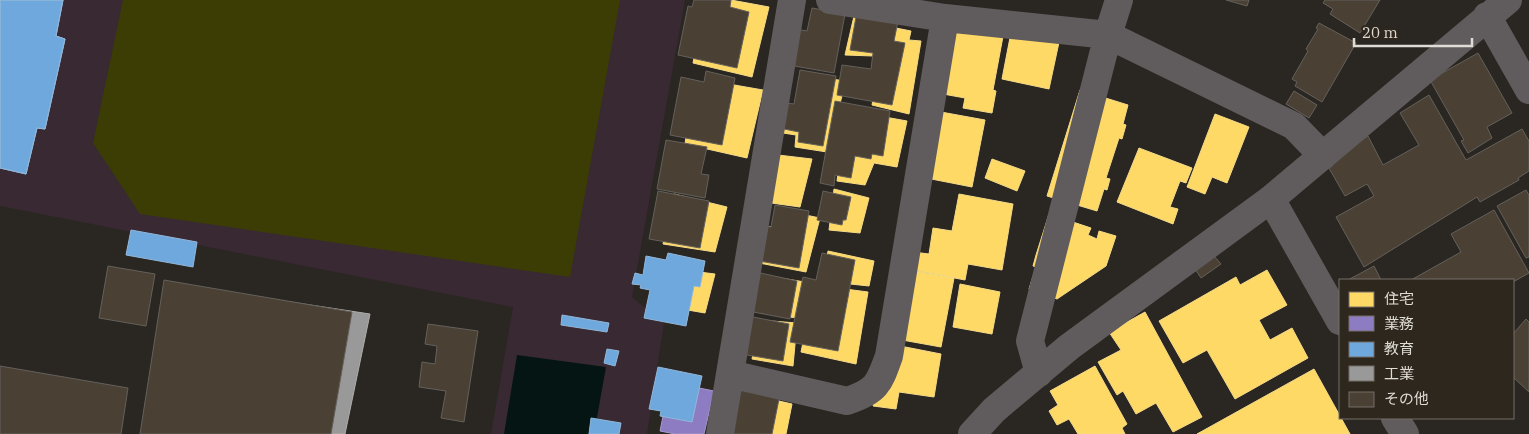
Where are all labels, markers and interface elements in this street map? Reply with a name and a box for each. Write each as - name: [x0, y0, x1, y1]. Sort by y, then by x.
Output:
- scale bar: [1354, 15, 1472, 47]
- text: 20 m: [1362, 23, 1398, 42]
- legend: [1339, 279, 1514, 419]
- text: 住宅: [1384, 289, 1414, 308]
- text: 業務: [1384, 314, 1414, 333]
- text: 教育: [1384, 339, 1414, 358]
- text: 工業: [1384, 364, 1414, 383]
- text: その他: [1384, 389, 1429, 408]

